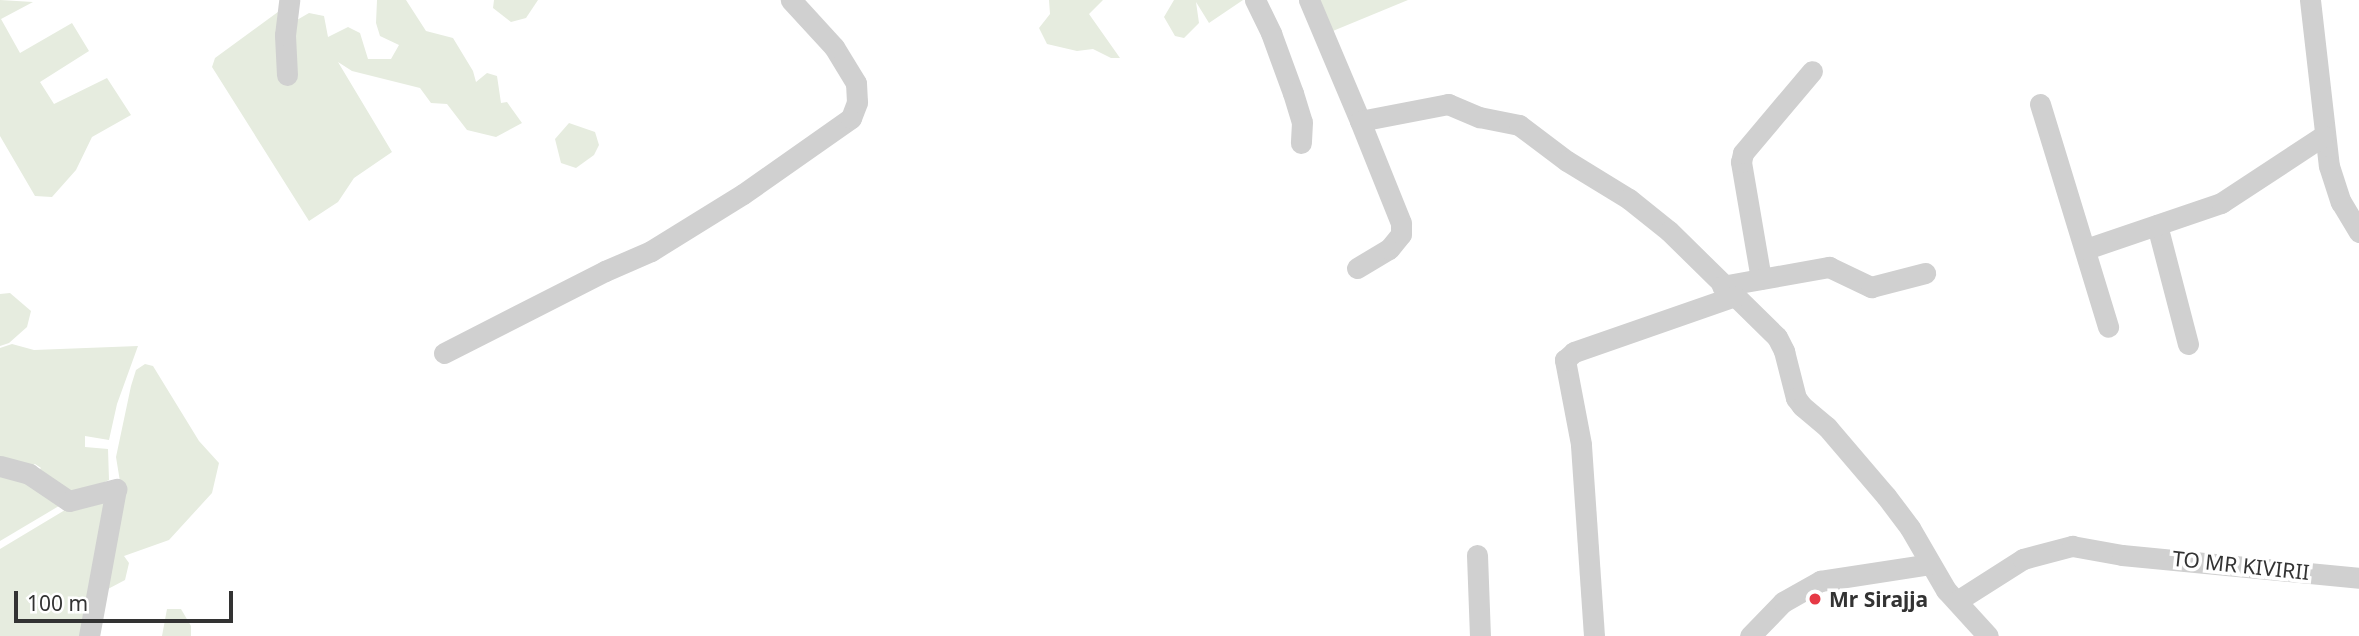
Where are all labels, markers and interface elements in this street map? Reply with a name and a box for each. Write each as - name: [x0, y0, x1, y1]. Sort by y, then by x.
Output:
- street label: TO MR KIVIRII: [2171, 545, 2311, 585]
- scale bar: [18, 576, 236, 620]
- place label: Mr Sirajja: [1829, 586, 1928, 612]
- text: 100 m: [27, 589, 88, 617]
- marker: Mr Sirajja: [1807, 591, 1823, 607]

